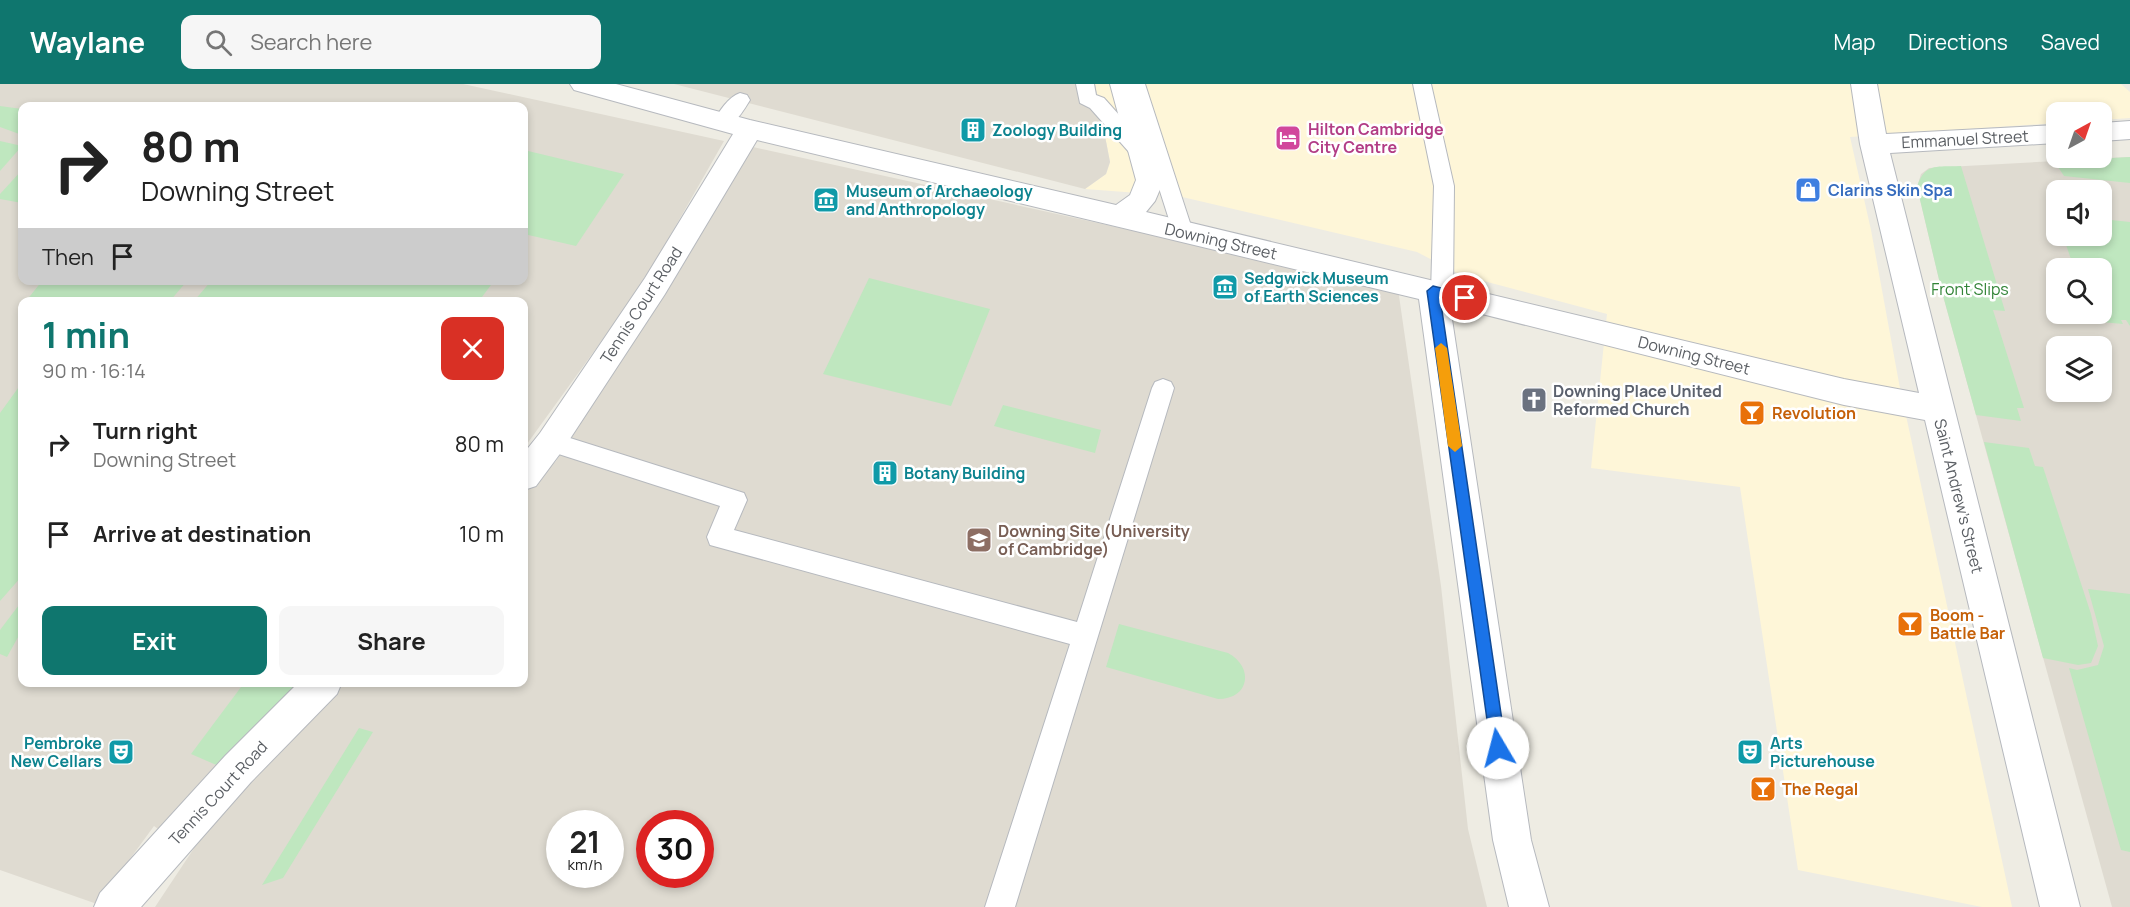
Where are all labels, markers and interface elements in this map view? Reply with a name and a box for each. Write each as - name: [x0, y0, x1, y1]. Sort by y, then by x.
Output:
- search box: [181, 15, 601, 69]
- text: Waylane: [30, 23, 145, 61]
- icon: search: [202, 26, 235, 59]
- text: Search here: [250, 27, 372, 57]
- text: Map: [1834, 28, 1875, 56]
- text: Directions: [1908, 28, 2008, 56]
- text: Saved: [2041, 28, 2100, 56]
- north arrow: [2046, 102, 2112, 168]
- map controls: [2046, 102, 2112, 402]
- building icon: Zoology Building: [958, 115, 988, 145]
- text: 80 m: [141, 117, 241, 175]
- place label: Hilton Cambridge City Centre: [1308, 118, 1444, 158]
- place label: Zoology Building: [992, 119, 1122, 141]
- hotel icon: Hilton Cambridge City Centre: [1273, 123, 1303, 153]
- street label: Emmanuel Street: [1901, 125, 2029, 153]
- icon: right: [42, 126, 120, 204]
- text: Downing Street: [141, 172, 334, 209]
- shop icon: Clarins Skin Spa: [1793, 175, 1823, 205]
- place label: Clarins Skin Spa: [1828, 179, 1953, 201]
- place label: Museum of Archaeology and Anthropology: [846, 180, 1033, 220]
- button: sound: [2046, 180, 2112, 246]
- museum icon: Museum of Archaeology and Anthropology: [811, 185, 841, 215]
- street label: Downing Street: [1163, 217, 1279, 265]
- icon: arrive: [106, 240, 139, 273]
- text: Then: [42, 242, 94, 272]
- street label: Tennis Court Road: [595, 242, 687, 368]
- button: search: [2046, 258, 2112, 324]
- place label: Sedgwick Museum of Earth Sciences: [1244, 267, 1389, 307]
- museum icon: Sedgwick Museum of Earth Sciences: [1210, 272, 1240, 302]
- pin: [1439, 272, 1490, 323]
- park label: Front Slips: [1931, 278, 2009, 300]
- icon: arrive: [1448, 281, 1481, 314]
- text: 1 min: [42, 310, 130, 359]
- button: close: [441, 317, 504, 380]
- street label: Downing Street: [1636, 330, 1752, 380]
- button: layers: [2046, 336, 2112, 402]
- text: 90 m · 16:14: [42, 357, 146, 384]
- place label: Downing Place United Reformed Church: [1553, 380, 1722, 420]
- church icon: Downing Place United Reformed Church: [1519, 385, 1549, 415]
- bar icon: Revolution: [1737, 398, 1767, 428]
- place label: Revolution: [1772, 402, 1856, 424]
- text: Turn right: [93, 416, 198, 446]
- street label: Saint Andrew's Street: [1929, 416, 1989, 576]
- icon: right: [42, 428, 75, 461]
- text: 80 m: [455, 429, 504, 459]
- text: Downing Street: [93, 446, 236, 473]
- building icon: Botany Building: [870, 458, 900, 488]
- place label: Botany Building: [904, 462, 1025, 484]
- icon: arrive: [42, 518, 75, 551]
- text: Arrive at destination: [93, 519, 311, 549]
- text: 10 m: [459, 519, 504, 549]
- place label: Downing Site (University of Cambridge): [998, 520, 1190, 560]
- school or university icon: Downing Site (University of Cambridge): [964, 525, 994, 555]
- place label: Boom - Battle Bar: [1930, 604, 2005, 644]
- button: Exit: [42, 606, 267, 675]
- button: Share: [279, 606, 504, 675]
- bar icon: Boom - Battle Bar: [1895, 609, 1925, 639]
- position arrow: [1466, 716, 1530, 780]
- place label: Pembroke New Cellars: [11, 732, 102, 772]
- place label: Arts Picturehouse: [1770, 732, 1875, 772]
- street label: Tennis Court Road: [164, 736, 272, 850]
- theatre icon: Pembroke New Cellars: [106, 737, 136, 767]
- theatre icon: Arts Picturehouse: [1735, 737, 1765, 767]
- bar icon: The Regal: [1748, 774, 1778, 804]
- place label: The Regal: [1782, 778, 1858, 800]
- speed limit sign: 30: [636, 810, 714, 888]
- text: 21: [569, 821, 601, 862]
- text: km/h: [568, 854, 602, 875]

